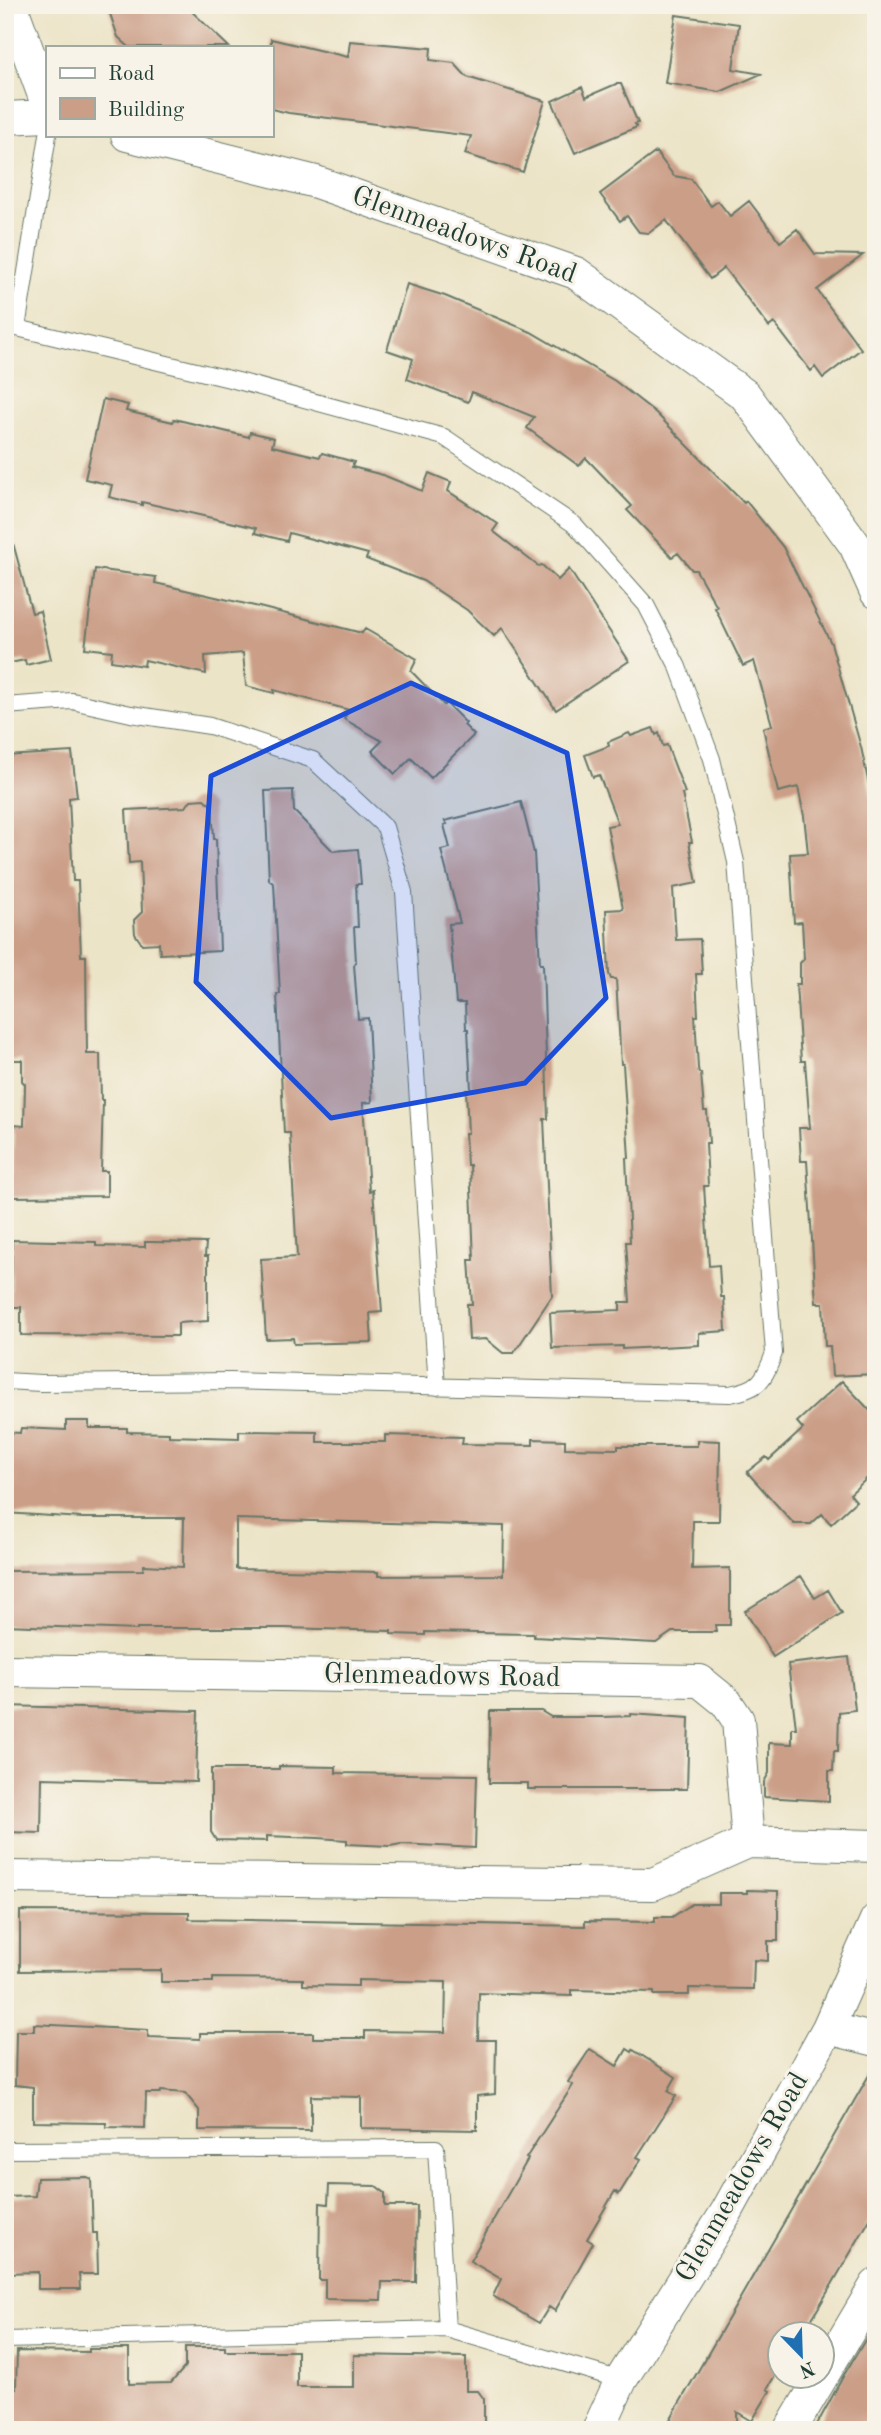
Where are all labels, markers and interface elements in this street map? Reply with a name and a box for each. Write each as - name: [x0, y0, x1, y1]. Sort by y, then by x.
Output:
- legend: [46, 46, 273, 136]
- text: Road: [108, 64, 155, 85]
- text: Building: [108, 100, 185, 121]
- street label: Glenmeadows Road: [348, 182, 580, 290]
- street label: Glenmeadows Road: [323, 1661, 561, 1693]
- street label: Glenmeadows Road: [672, 2068, 814, 2288]
- north arrow: [766, 2320, 836, 2390]
- text: N: [796, 2357, 817, 2380]

